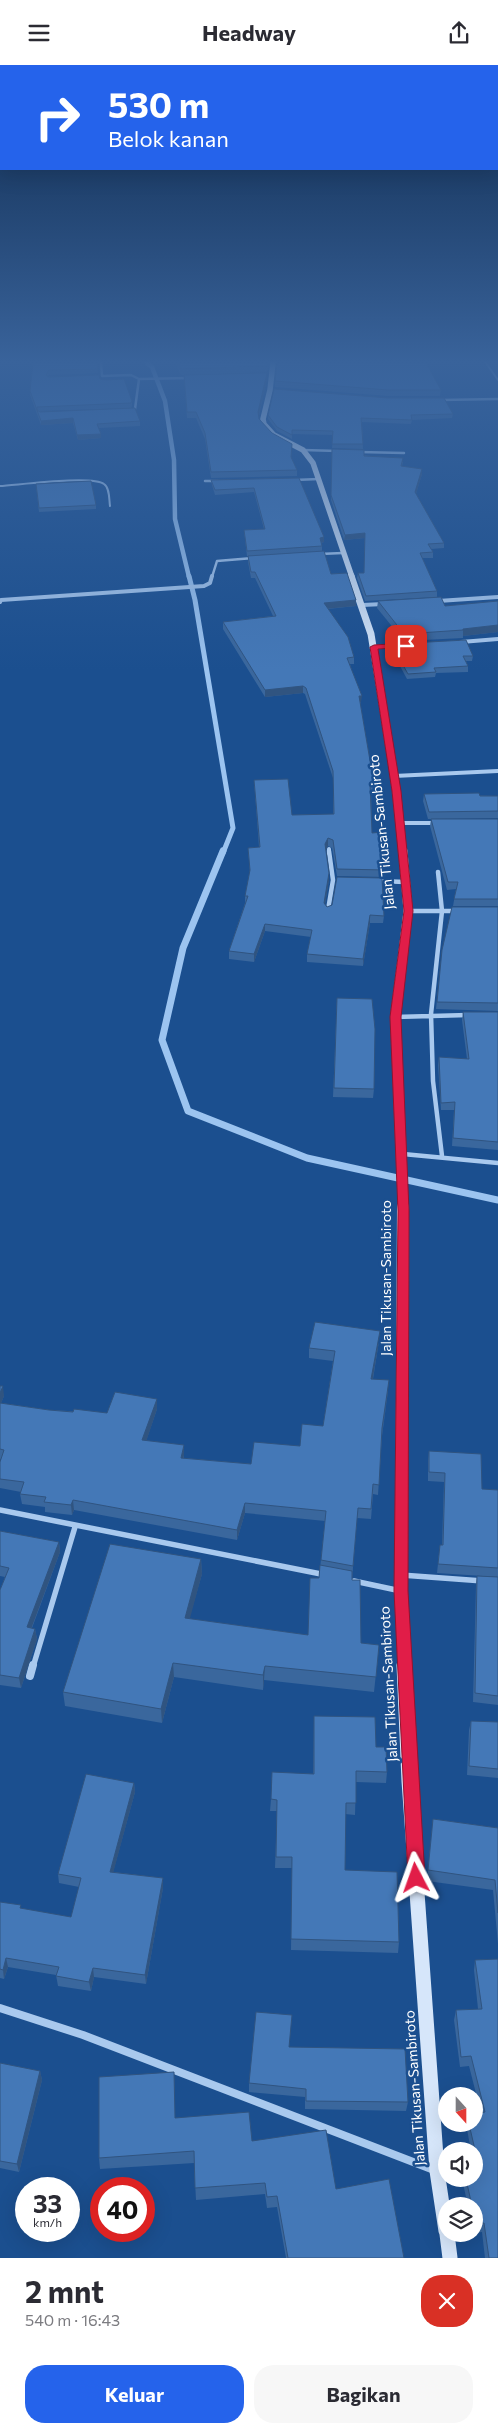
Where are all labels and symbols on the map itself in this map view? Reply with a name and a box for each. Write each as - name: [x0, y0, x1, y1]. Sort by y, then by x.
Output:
- pin: [385, 625, 427, 667]
- street label: Jalan Tikusan-Sambiroto: [364, 754, 398, 910]
- street label: Jalan Tikusan-Sambiroto: [377, 1200, 394, 1356]
- street label: Jalan Tikusan-Sambiroto: [375, 1606, 401, 1762]
- position arrow: [389, 1851, 441, 1903]
- street label: Jalan Tikusan-Sambiroto: [400, 2010, 428, 2166]
- north arrow: [438, 2087, 482, 2133]
- speed limit sign: 40: [90, 2177, 155, 2242]

